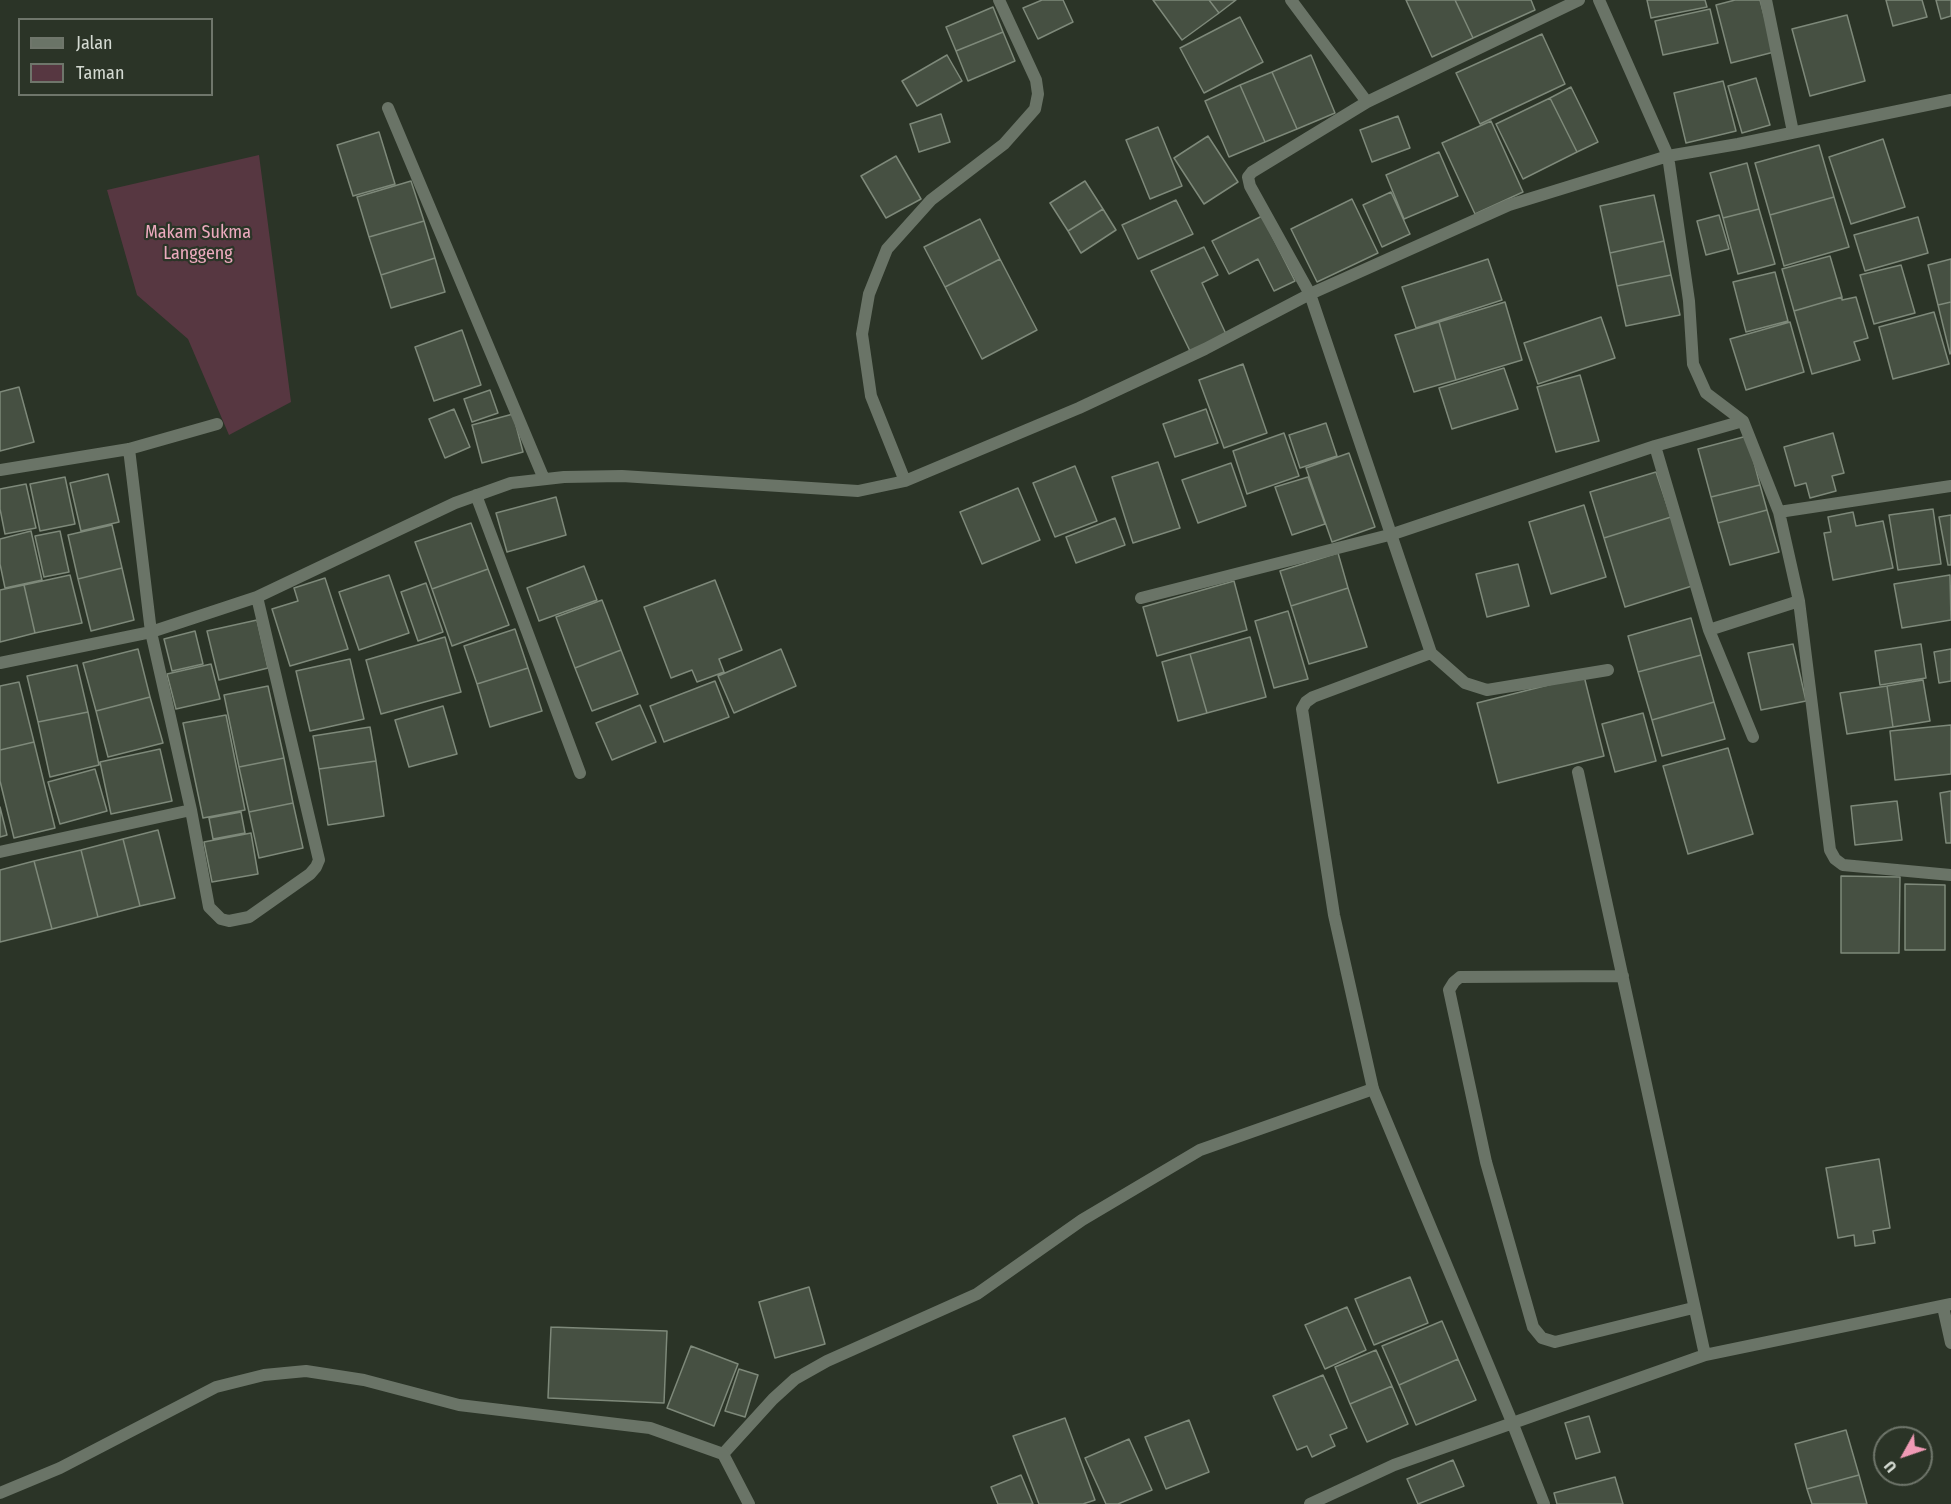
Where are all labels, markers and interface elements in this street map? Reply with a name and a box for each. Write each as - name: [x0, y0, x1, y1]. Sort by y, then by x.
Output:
- legend: [18, 18, 213, 96]
- text: Jalan: [76, 32, 113, 54]
- text: Taman: [76, 62, 124, 84]
- park label: Makam Sukma Langgeng: [145, 222, 251, 264]
- north arrow: [1873, 1426, 1933, 1486]
- text: U: [1880, 1457, 1901, 1476]

